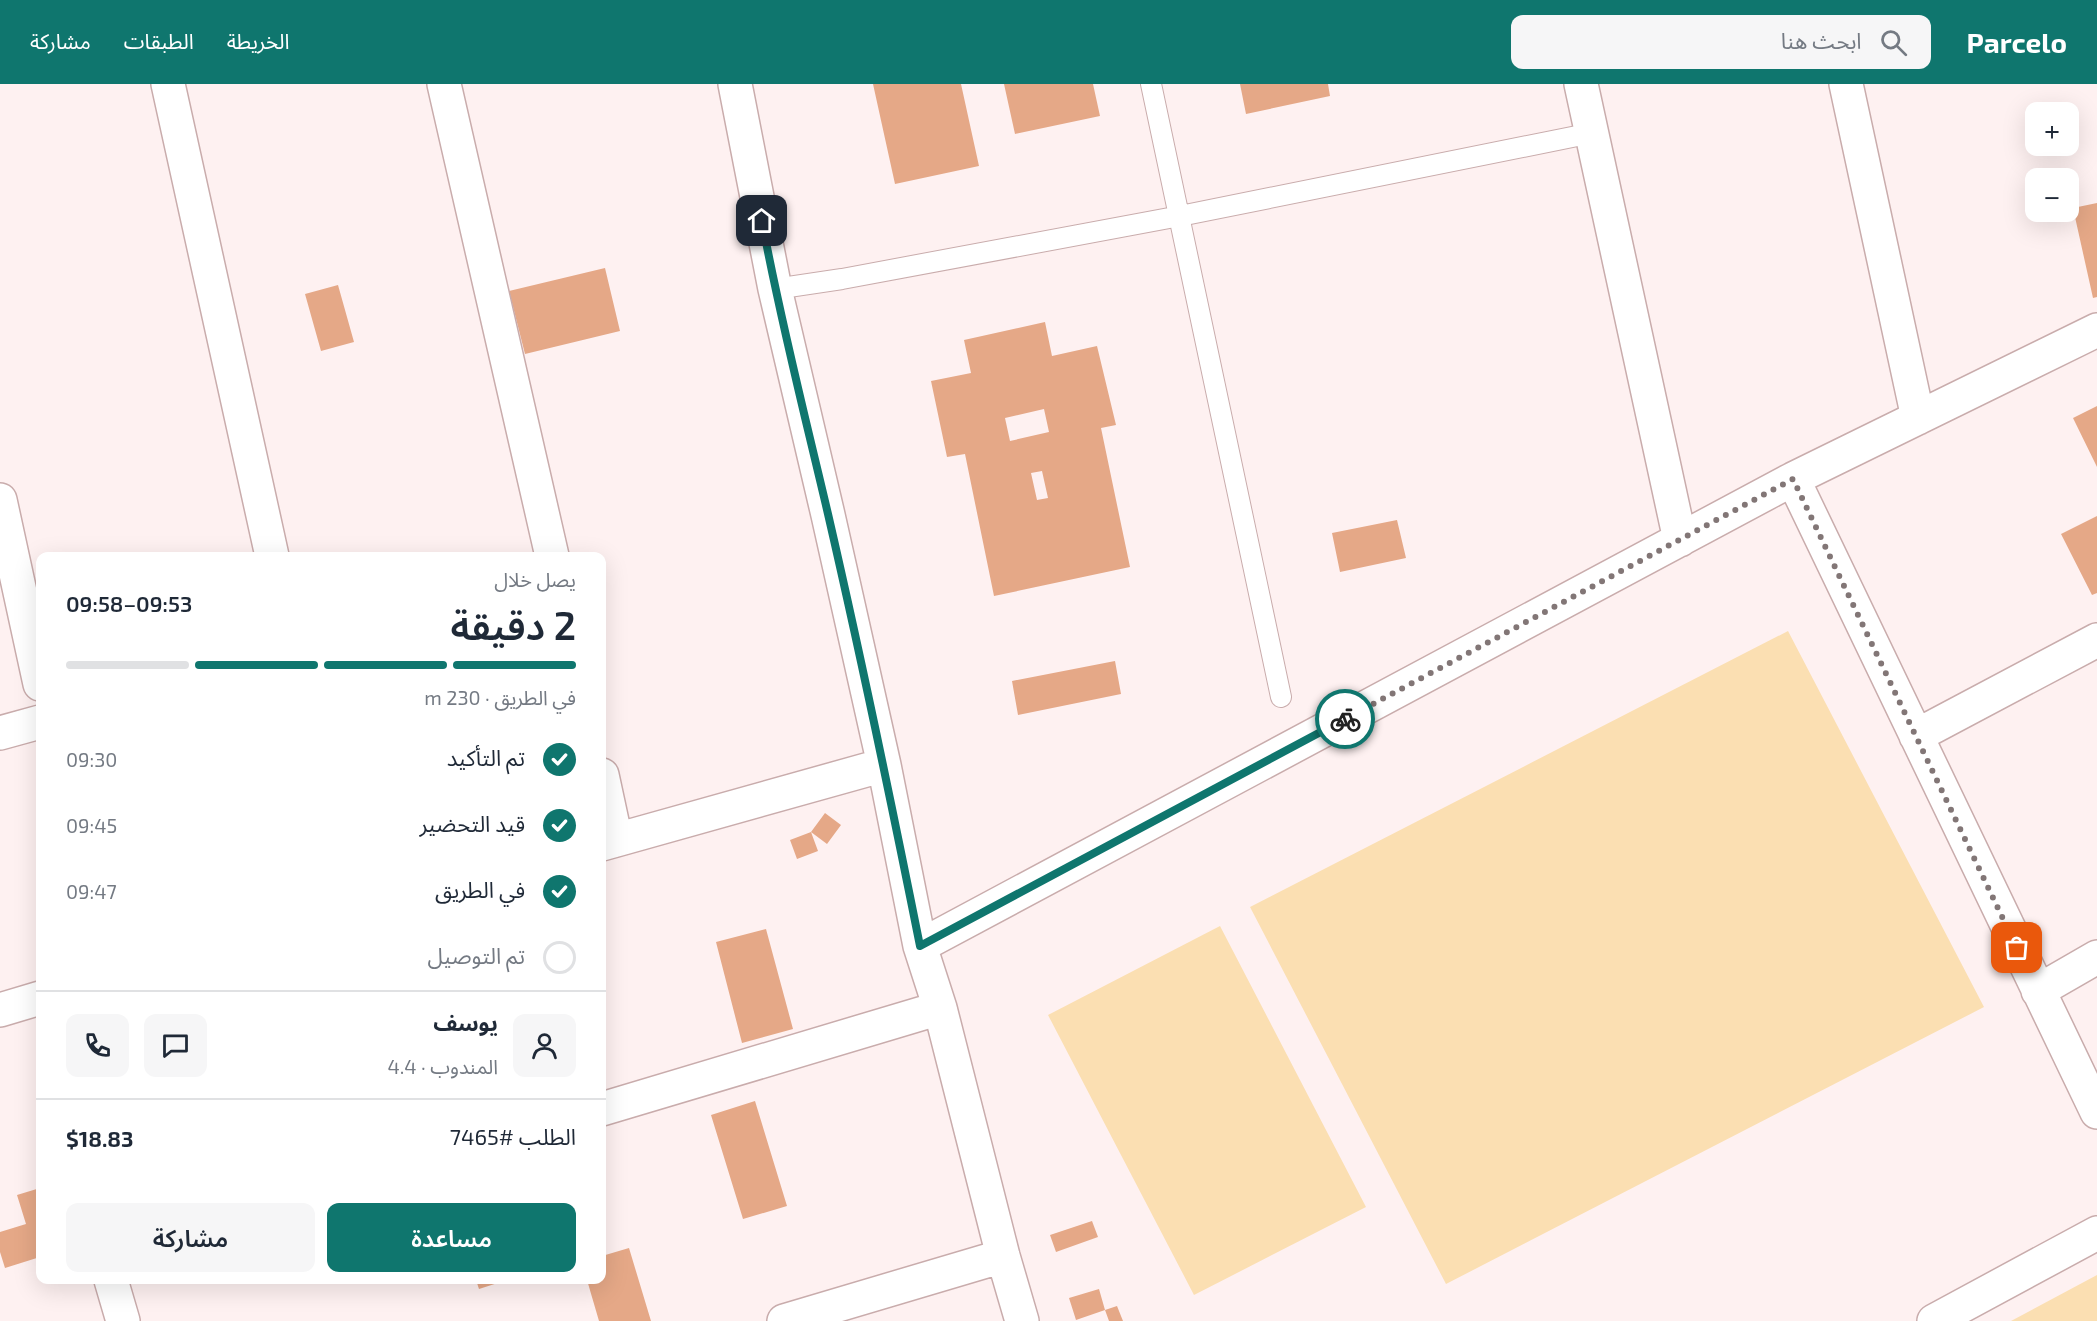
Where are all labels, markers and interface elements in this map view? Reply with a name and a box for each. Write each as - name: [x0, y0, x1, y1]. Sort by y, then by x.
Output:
- search box: [1511, 15, 1931, 69]
- text: Parcelo: [1967, 25, 2067, 59]
- icon: search: [1877, 26, 1910, 59]
- text: ابحث هنا: [1781, 27, 1862, 53]
- text: مشاركة: [30, 28, 91, 53]
- text: الطبقات: [124, 28, 194, 53]
- text: الخريطة: [227, 28, 290, 53]
- map controls: [2025, 102, 2079, 222]
- button: +: [2025, 102, 2079, 156]
- button: −: [2025, 168, 2079, 222]
- pin: [736, 195, 787, 246]
- icon: home: [745, 204, 778, 237]
- text: يصل خلال: [494, 567, 576, 591]
- text: 09:53–09:58: [66, 590, 192, 616]
- text: 2 دقيقة: [450, 601, 576, 648]
- text: في الطريق · 230 m: [424, 685, 576, 709]
- courier: [1315, 689, 1375, 749]
- icon: bike: [1329, 703, 1362, 736]
- icon: check: [543, 743, 576, 776]
- text: تم التأكيد: [447, 744, 525, 770]
- text: 09:30: [66, 747, 117, 771]
- icon: check: [543, 809, 576, 842]
- text: قيد التحضير: [419, 810, 525, 836]
- text: 09:45: [66, 813, 117, 837]
- icon: check: [543, 875, 576, 908]
- text: في الطريق: [435, 876, 525, 902]
- text: 09:47: [66, 879, 117, 903]
- pin: [1991, 922, 2042, 973]
- icon: bag: [2000, 931, 2033, 964]
- text: تم التوصيل: [427, 942, 525, 968]
- text: يوسف: [433, 1009, 498, 1035]
- button: phone: [66, 1014, 129, 1077]
- button: chat: [144, 1014, 207, 1077]
- button: person: [513, 1014, 576, 1077]
- text: المندوب · 4.4: [388, 1054, 498, 1078]
- text: الطلب #7465: [450, 1123, 576, 1149]
- text: $18.83: [66, 1125, 134, 1151]
- button: مشاركة: [66, 1203, 315, 1272]
- button: مساعدة: [327, 1203, 576, 1272]

